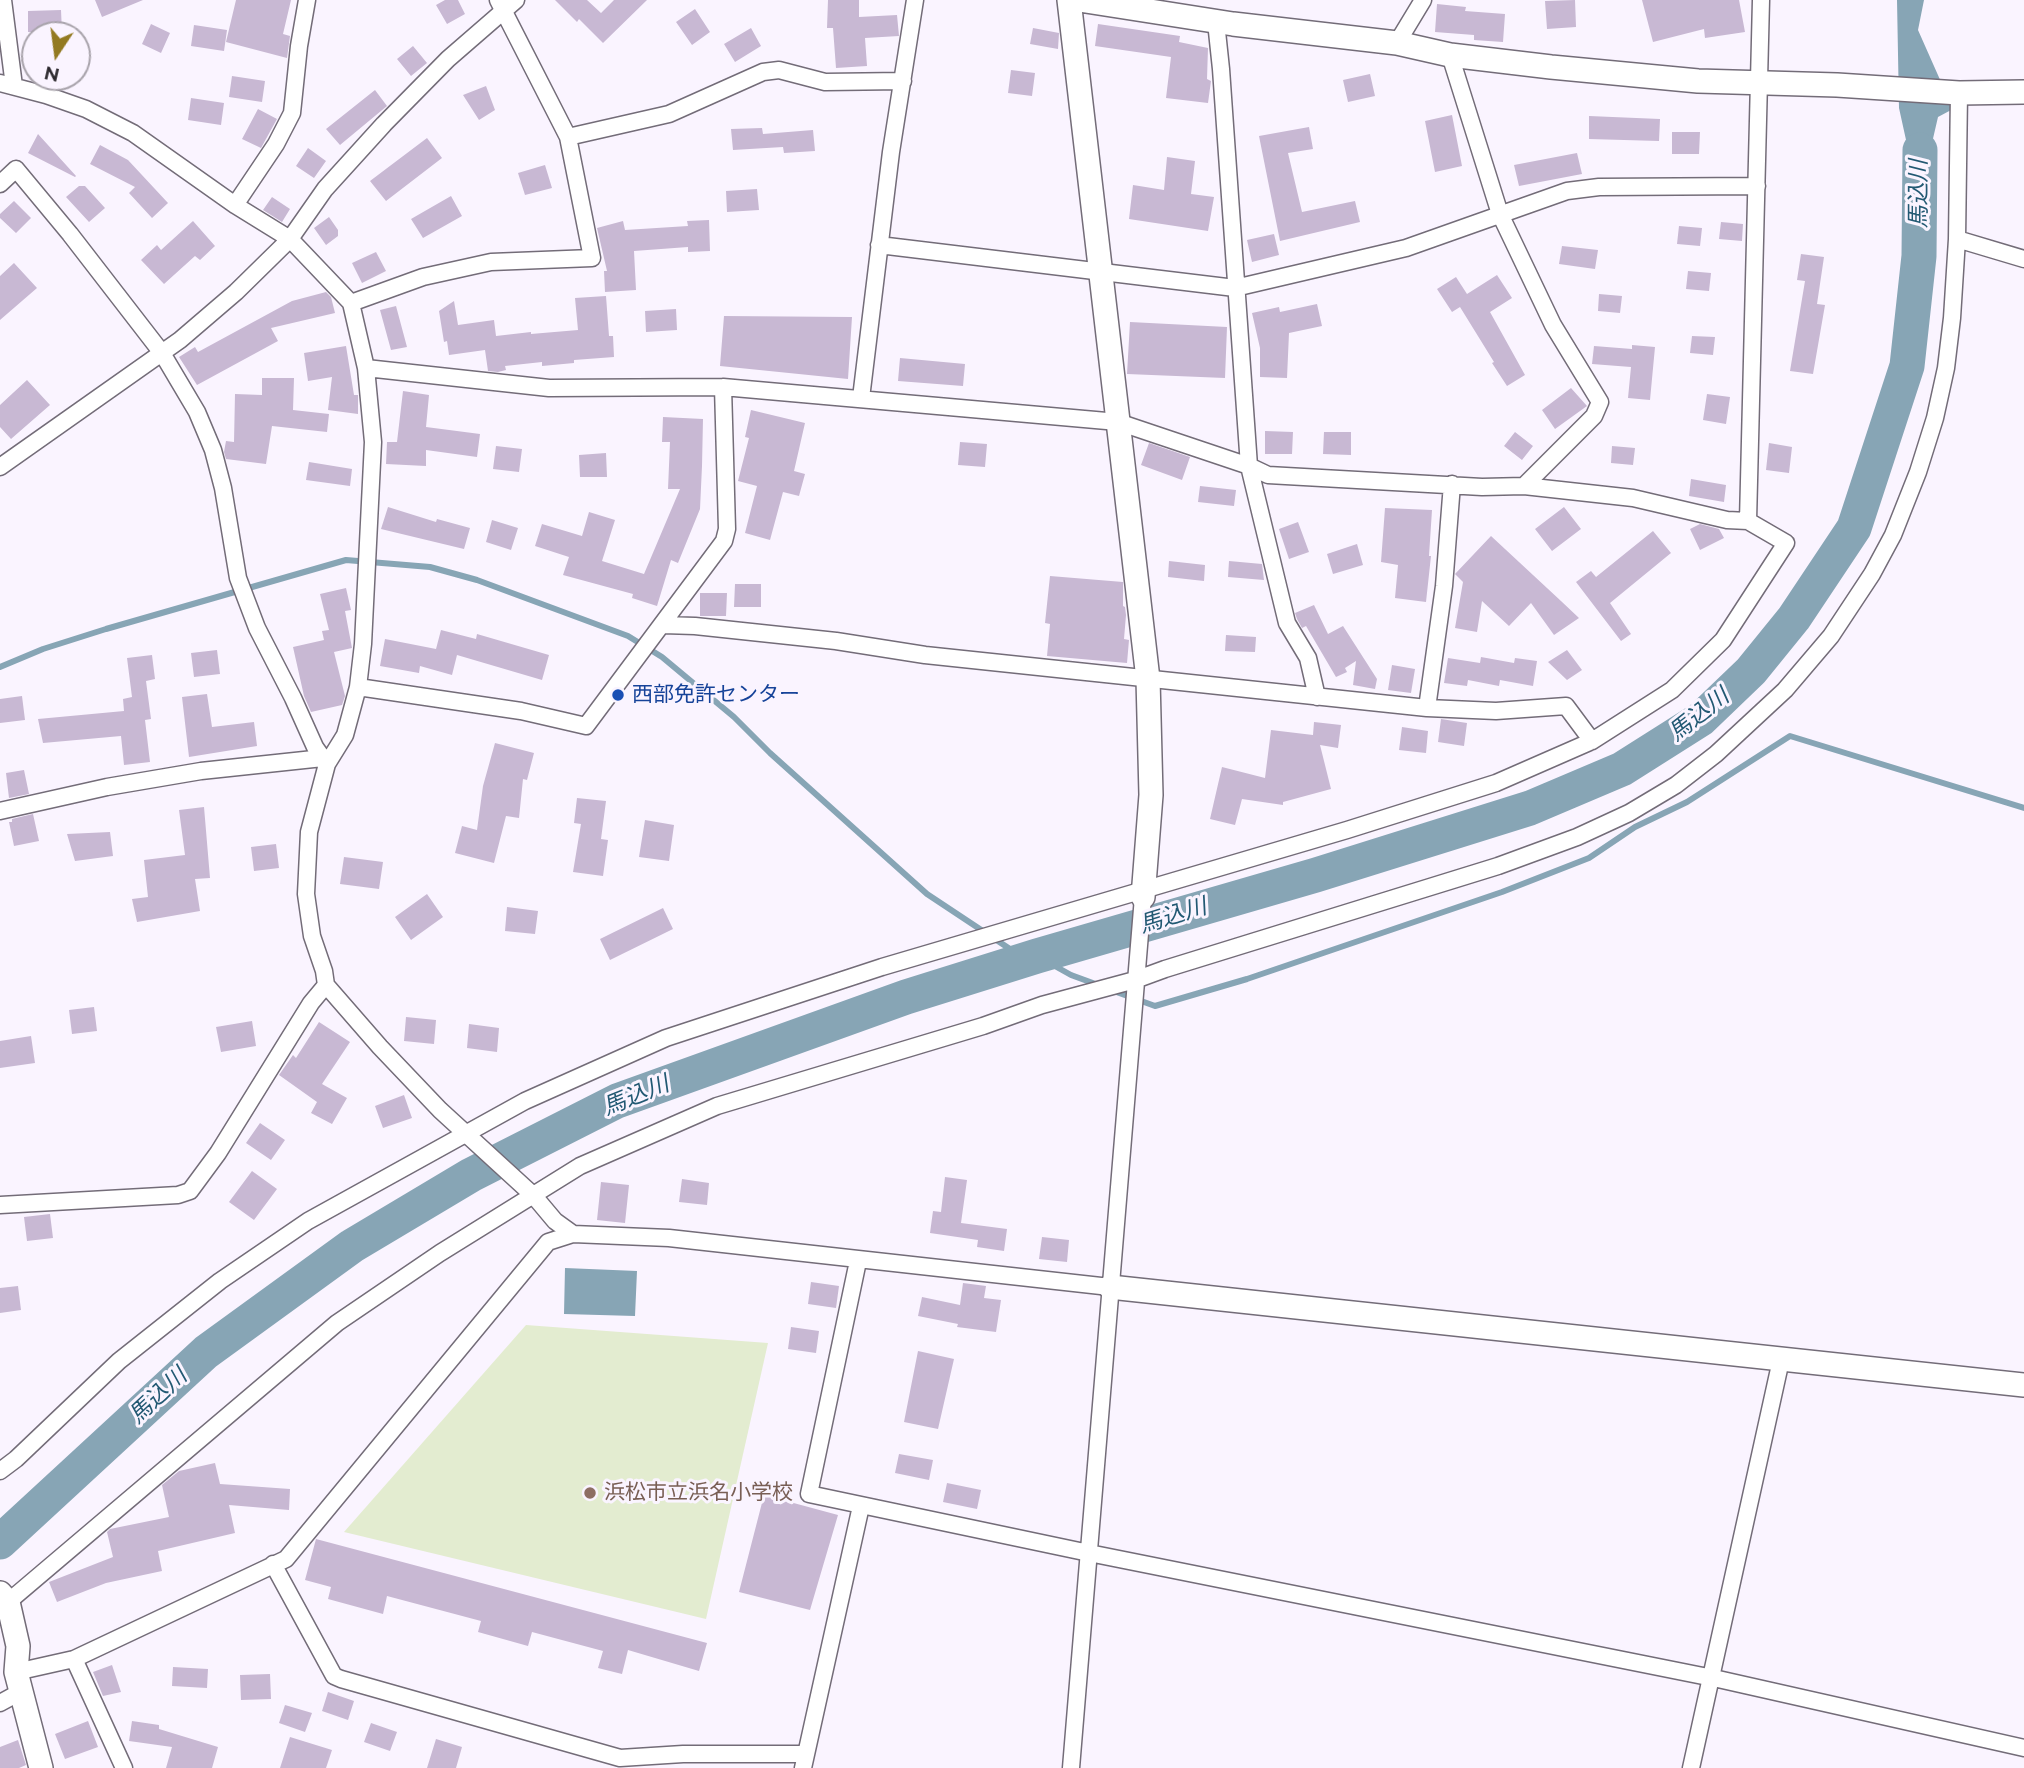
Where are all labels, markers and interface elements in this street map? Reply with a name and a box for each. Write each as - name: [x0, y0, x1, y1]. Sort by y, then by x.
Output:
- north arrow: [21, 21, 91, 91]
- text: N: [42, 62, 61, 87]
- water label: 馬込川: [1905, 160, 1933, 228]
- place label: 西部免許センター: [632, 682, 800, 708]
- water label: 馬込川: [1663, 683, 1735, 747]
- marker: 西部免許センター: [610, 687, 626, 703]
- water label: 馬込川: [1136, 893, 1210, 939]
- water label: 馬込川: [599, 1070, 673, 1122]
- water label: 馬込川: [123, 1362, 193, 1430]
- place label: 浜松市立浜名小学校: [604, 1480, 793, 1506]
- marker: 浜松市立浜名小学校: [582, 1485, 598, 1501]

